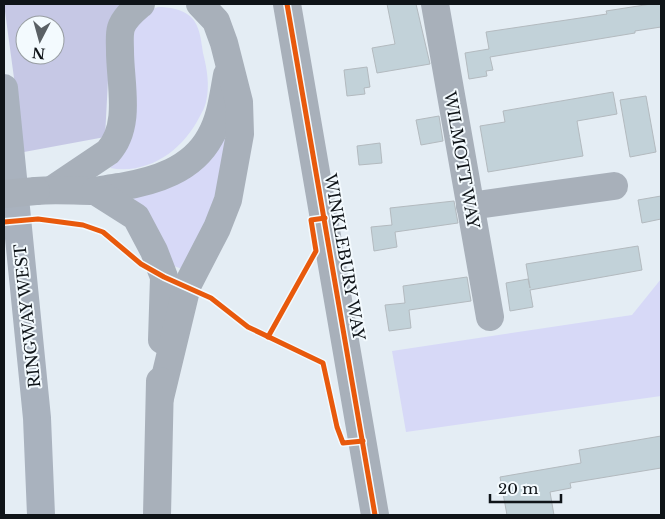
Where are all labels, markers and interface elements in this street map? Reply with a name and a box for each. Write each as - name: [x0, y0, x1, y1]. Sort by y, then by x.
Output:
- north arrow: [15, 15, 65, 65]
- text: N: [31, 43, 46, 63]
- street label: WILMOTT WAY: [440, 89, 484, 230]
- street label: WINKLEBURY WAY: [320, 171, 370, 342]
- street label: RINGWAY WEST: [9, 243, 45, 389]
- scale bar: [490, 472, 561, 504]
- text: 20 m: [498, 479, 538, 498]

